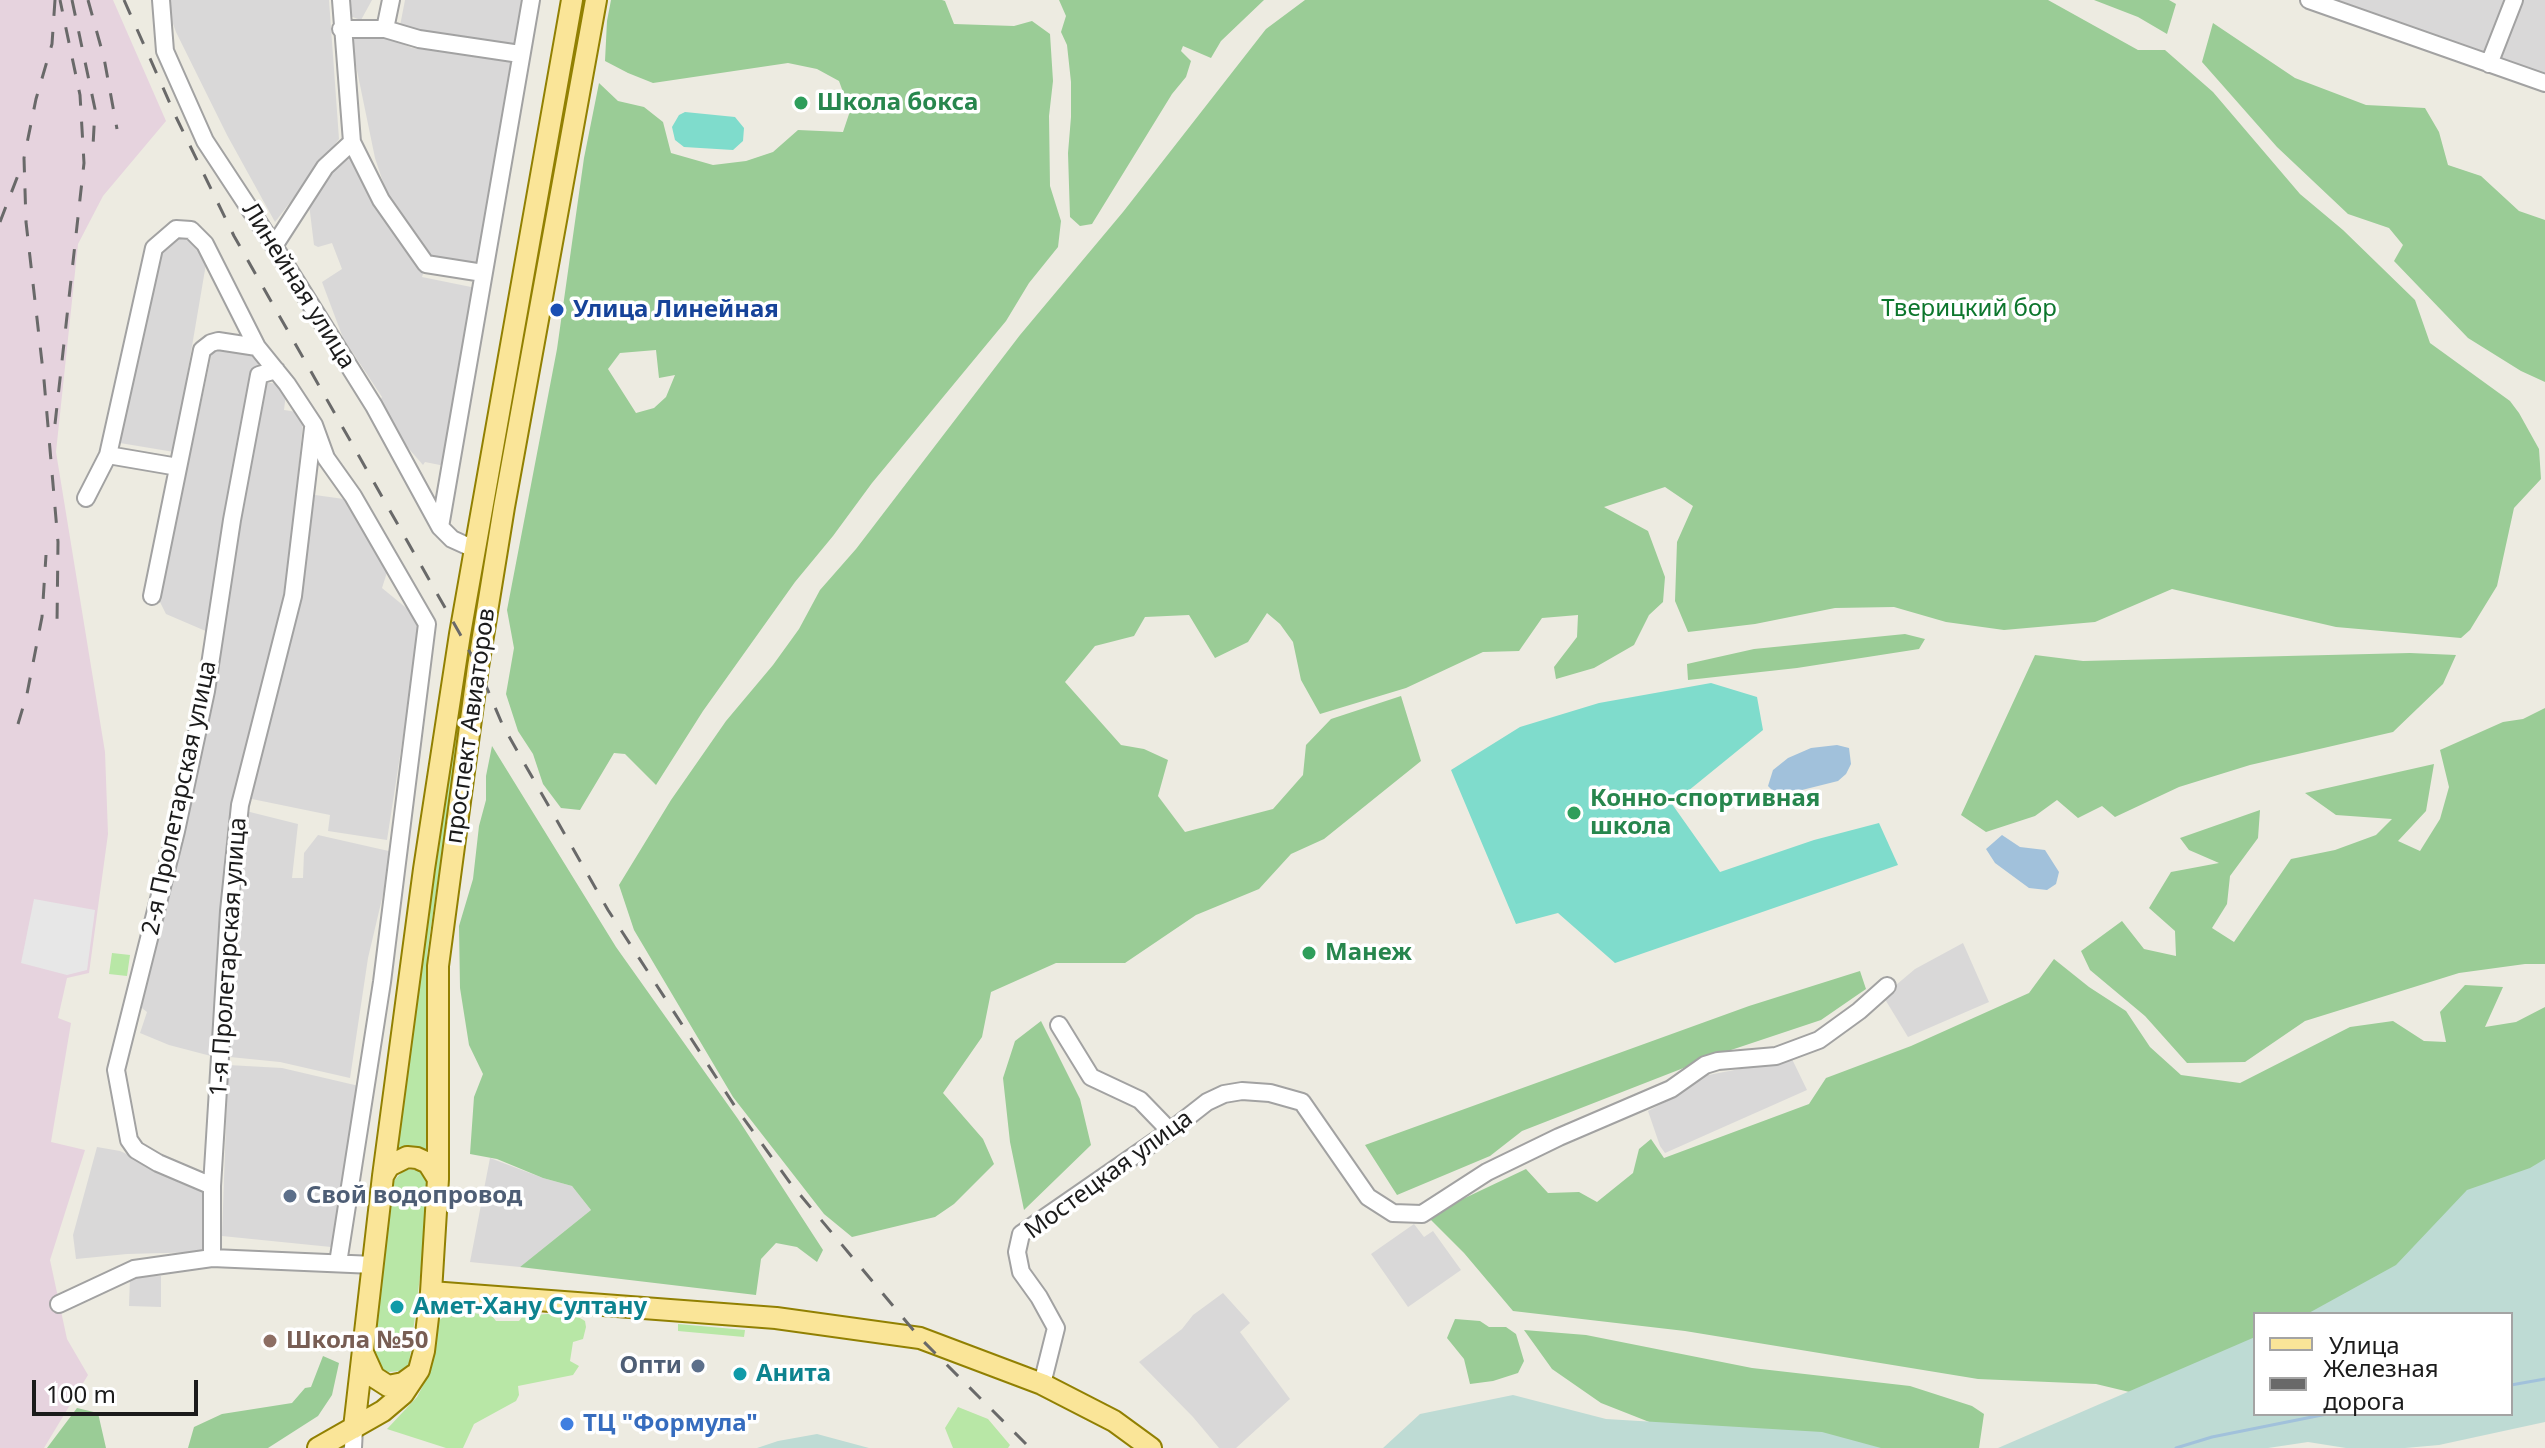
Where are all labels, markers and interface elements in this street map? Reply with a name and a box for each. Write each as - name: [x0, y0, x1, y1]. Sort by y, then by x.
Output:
- place label: Школа бокса: [817, 89, 978, 117]
- marker: Школа бокса: [792, 94, 810, 112]
- street label: Линейная улица: [235, 197, 361, 375]
- park label: Тверицкий бор: [1881, 295, 2057, 323]
- place label: Улица Линейная: [573, 296, 779, 324]
- marker: Улица Линейная: [548, 301, 566, 319]
- street label: проспект Авиаторов: [440, 606, 502, 846]
- street label: 2-я Пролетарская улица: [137, 658, 223, 938]
- place label: Конно-спортивная школа: [1590, 785, 1820, 841]
- marker: Конно-спортивная школа: [1565, 804, 1583, 822]
- street label: 1-я Пролетарская улица: [205, 816, 253, 1098]
- place label: Манеж: [1325, 939, 1412, 967]
- marker: Манеж: [1300, 944, 1318, 962]
- street label: Мостецкая улица: [1019, 1104, 1199, 1246]
- place label: Свой водопровод: [306, 1182, 522, 1210]
- marker: Свой водопровод: [281, 1187, 299, 1205]
- place label: Амет-Хану Султану: [413, 1293, 647, 1321]
- marker: Амет-Хану Султану: [388, 1298, 406, 1316]
- legend: [2253, 1312, 2513, 1416]
- place label: Школа №50: [286, 1327, 428, 1355]
- text: Улица: [2329, 1328, 2400, 1361]
- marker: Школа №50: [261, 1332, 279, 1350]
- text: Железная дорога: [2323, 1351, 2439, 1417]
- place label: Опти: [619, 1352, 682, 1380]
- marker: Опти: [689, 1357, 707, 1375]
- place label: Анита: [756, 1360, 831, 1388]
- scale bar: [36, 1364, 202, 1414]
- marker: Анита: [731, 1365, 749, 1383]
- text: 100 m: [46, 1377, 116, 1410]
- place label: ТЦ "Формула": [583, 1410, 758, 1438]
- marker: ТЦ "Формула": [558, 1415, 576, 1433]

